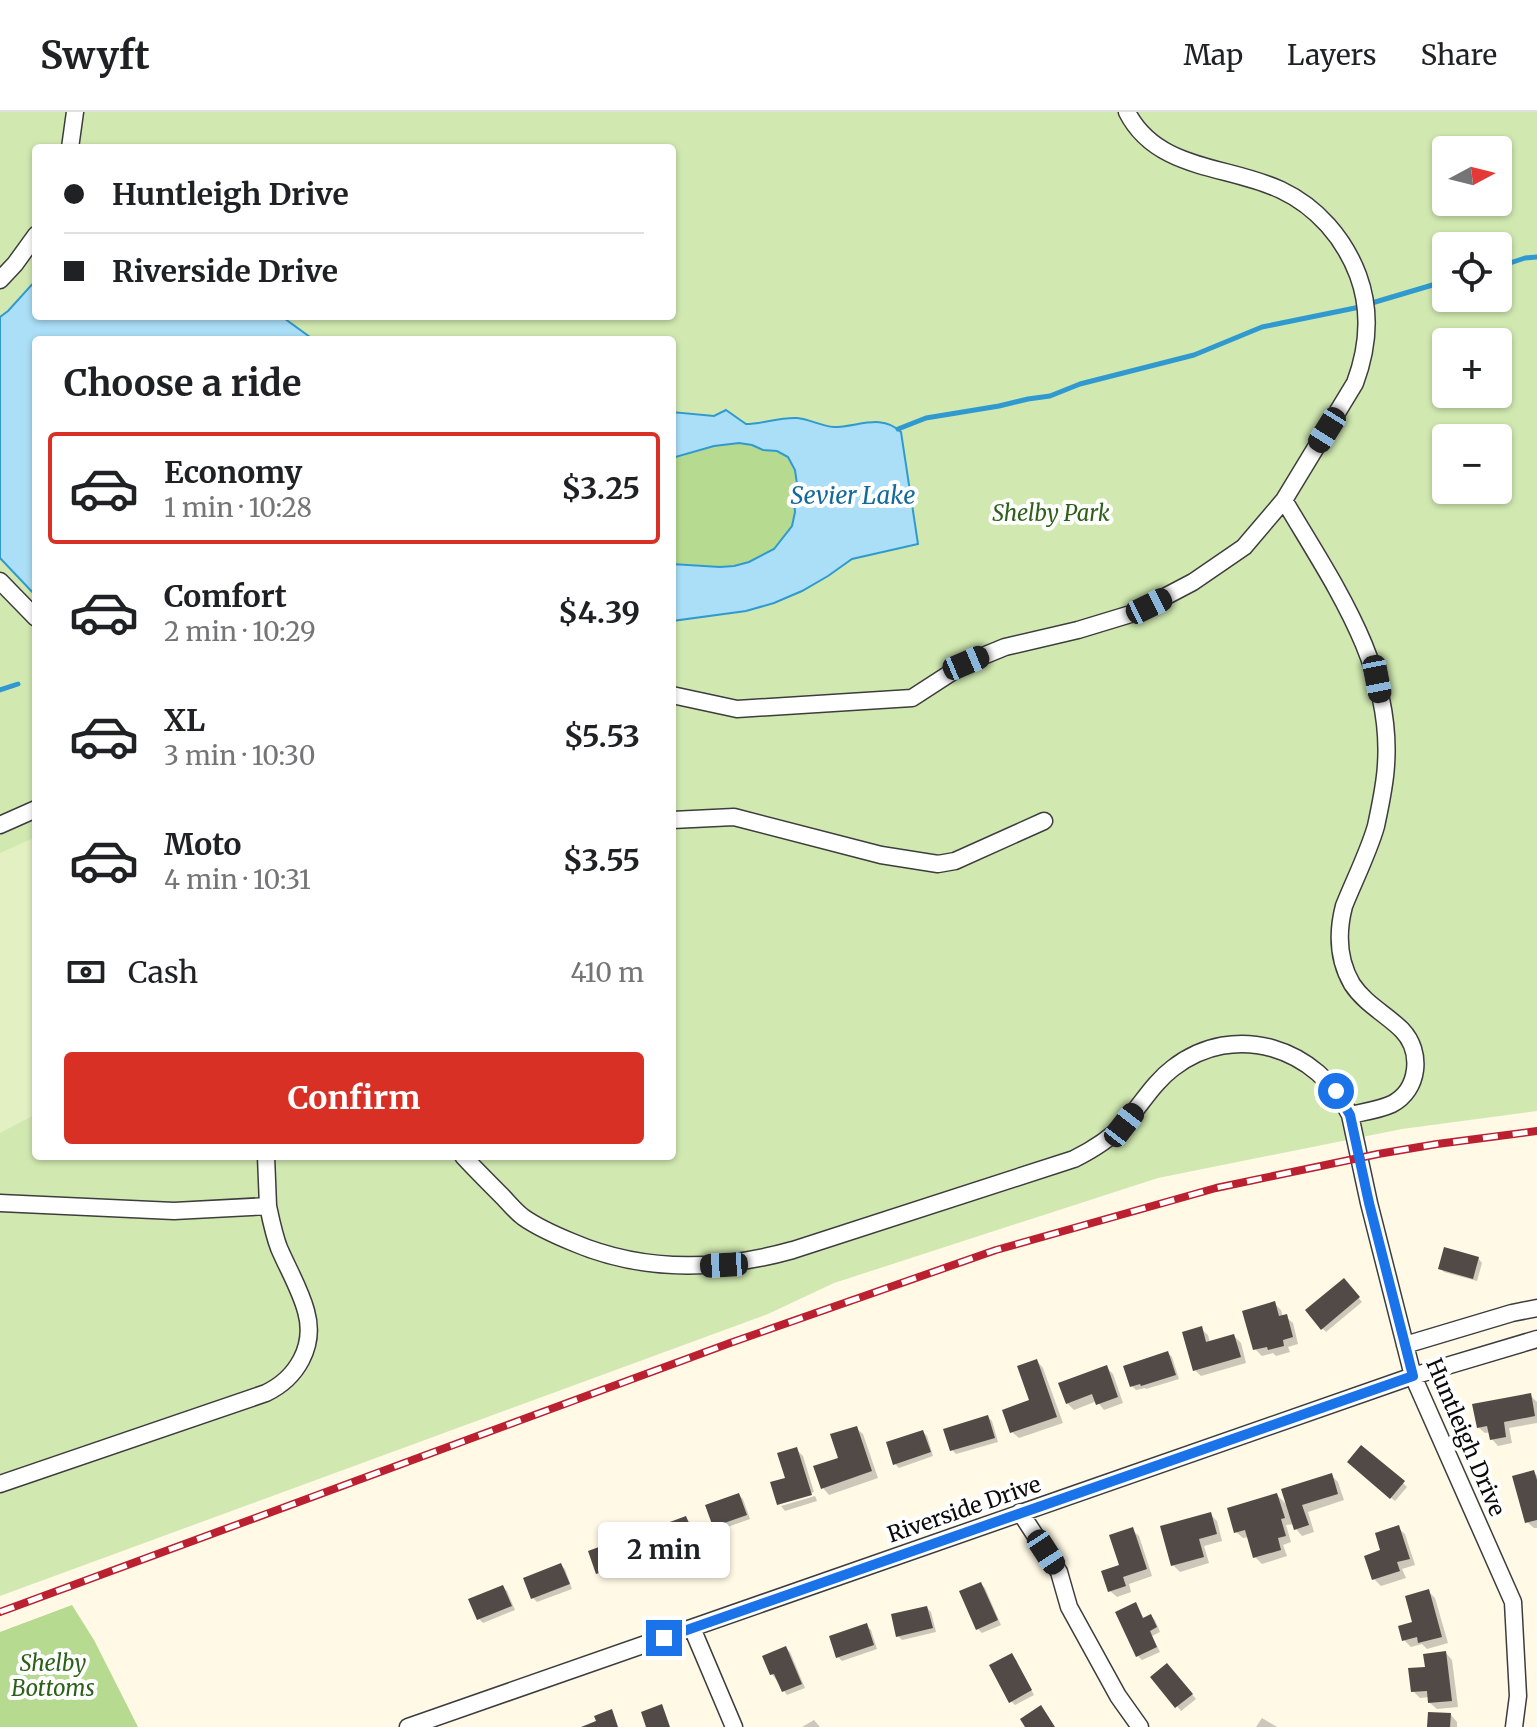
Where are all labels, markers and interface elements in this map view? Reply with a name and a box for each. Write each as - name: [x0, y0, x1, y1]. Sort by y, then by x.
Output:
- text: Swyft: [40, 32, 150, 79]
- text: Map: [1183, 37, 1243, 73]
- text: Layers: [1287, 37, 1376, 73]
- text: Share: [1420, 37, 1497, 73]
- north arrow: [1432, 136, 1512, 216]
- map controls: [1432, 136, 1512, 504]
- text: Huntleigh Drive: [112, 175, 349, 213]
- button: locate: [1432, 232, 1512, 312]
- text: Riverside Drive: [112, 252, 338, 290]
- button: +: [1432, 328, 1512, 408]
- text: Choose a ride: [64, 361, 301, 406]
- car: [1304, 403, 1350, 457]
- button: −: [1432, 424, 1512, 504]
- icon: car: [68, 452, 140, 524]
- text: Economy: [164, 453, 302, 491]
- text: $3.25: [561, 469, 640, 507]
- water label: Sevier Lake: [791, 480, 915, 511]
- text: 1 min · 10:28: [164, 491, 312, 524]
- park label: Shelby Park: [992, 499, 1110, 527]
- icon: car: [68, 576, 140, 648]
- text: Comfort: [164, 577, 287, 615]
- car: [1122, 585, 1176, 627]
- text: $4.39: [558, 593, 640, 631]
- text: 2 min · 10:29: [164, 615, 316, 648]
- car: [939, 643, 993, 683]
- car: [1361, 653, 1393, 705]
- icon: car: [68, 700, 140, 772]
- text: XL: [164, 701, 205, 739]
- text: $5.53: [564, 717, 640, 755]
- text: 3 min · 10:30: [164, 739, 315, 772]
- icon: car: [68, 824, 140, 896]
- text: Moto: [164, 825, 242, 863]
- text: $3.55: [563, 841, 640, 879]
- text: 4 min · 10:31: [164, 863, 311, 896]
- icon: cash: [64, 950, 108, 994]
- text: Cash: [128, 953, 198, 991]
- text: 410 m: [570, 956, 644, 989]
- button: Confirm: [64, 1052, 644, 1144]
- route start: [1318, 1073, 1354, 1109]
- car: [1100, 1099, 1148, 1151]
- car: [699, 1252, 749, 1278]
- street label: Huntleigh Drive: [1420, 1354, 1512, 1520]
- street label: Riverside Drive: [884, 1470, 1044, 1548]
- callout: 2 min: [598, 1522, 730, 1578]
- car: [1023, 1525, 1069, 1579]
- text: 2 min: [627, 1533, 701, 1566]
- route end: [646, 1620, 682, 1656]
- park label: Shelby Bottoms: [11, 1649, 95, 1702]

